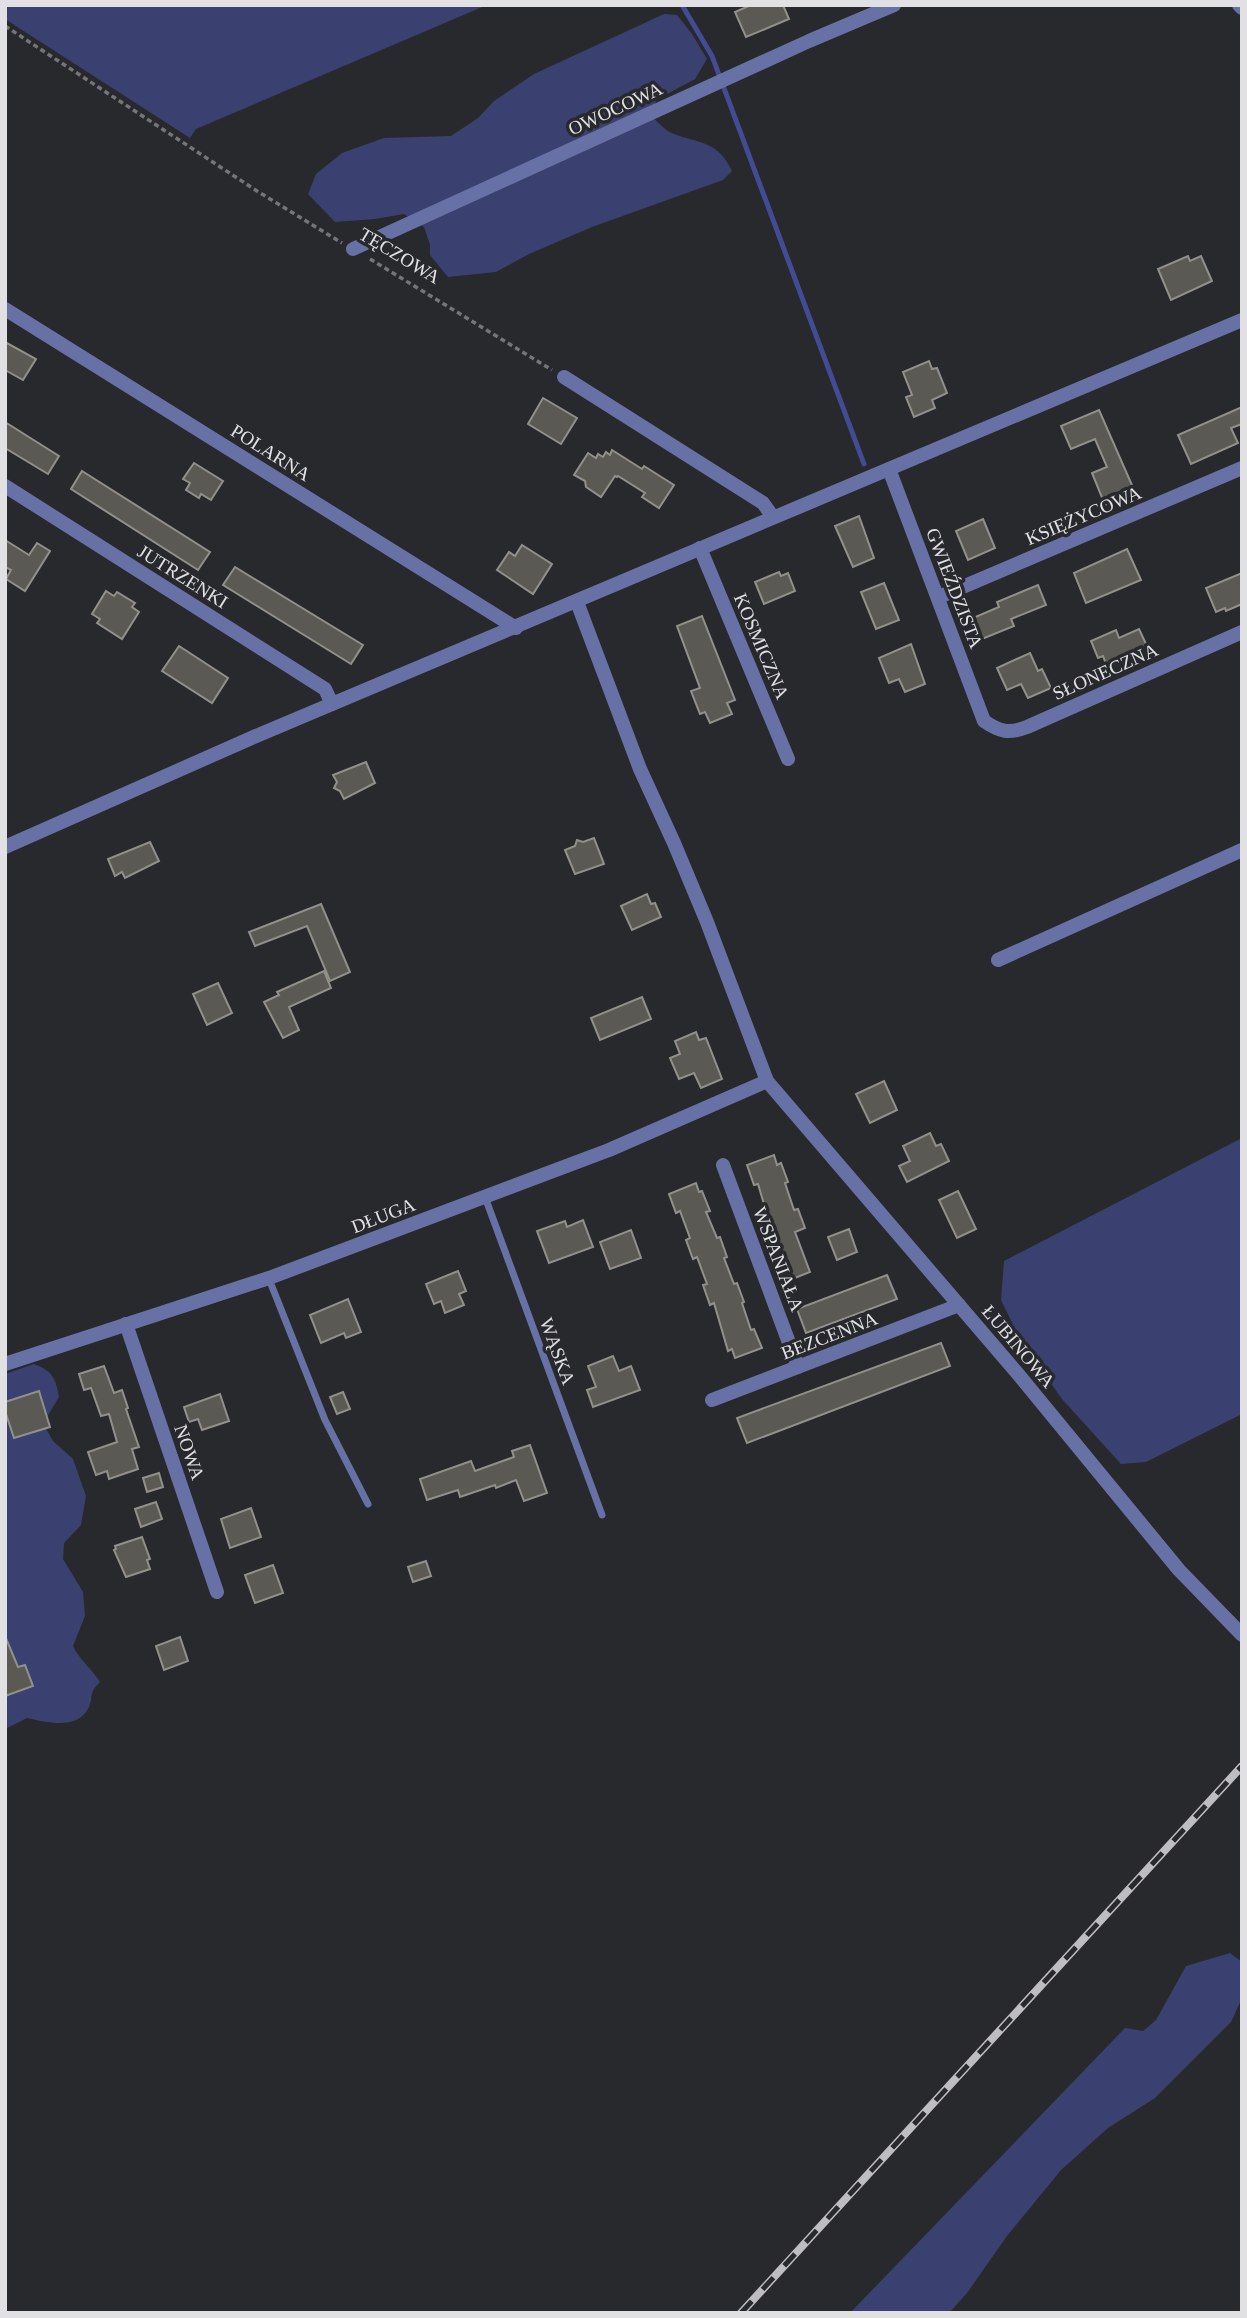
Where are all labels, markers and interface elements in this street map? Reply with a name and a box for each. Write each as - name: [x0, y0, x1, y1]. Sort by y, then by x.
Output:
- street label: OWOCOWA: [565, 77, 666, 139]
- street label: TĘCZOWA: [355, 223, 444, 288]
- street label: POLARNA: [227, 420, 315, 485]
- street label: KSIĘŻYCOWA: [1022, 482, 1144, 549]
- street label: GWIEŹDZISTA: [922, 525, 987, 652]
- street label: JUTRZENKI: [134, 540, 232, 612]
- street label: KOSMICZNA: [730, 590, 793, 703]
- street label: SŁONECZNA: [1049, 639, 1161, 704]
- street label: DŁUGA: [348, 1194, 418, 1237]
- street label: WSPANIAŁA: [749, 1204, 808, 1315]
- street label: ŁUBINOWA: [978, 1301, 1059, 1392]
- street label: BEZCENNA: [778, 1307, 881, 1363]
- street label: WĄSKA: [536, 1315, 579, 1388]
- street label: NOWA: [170, 1422, 209, 1483]

